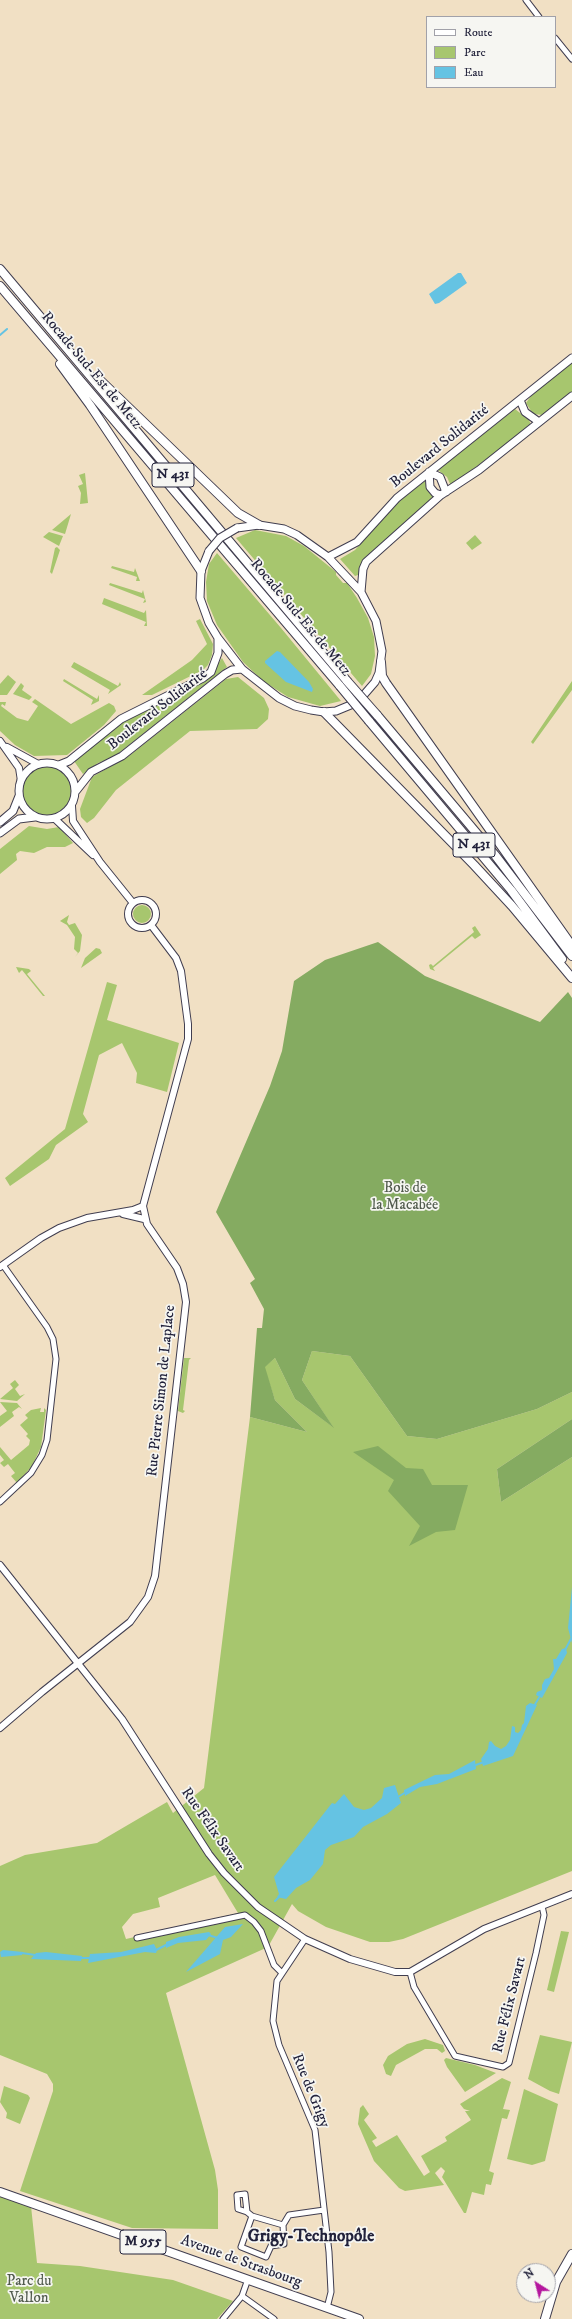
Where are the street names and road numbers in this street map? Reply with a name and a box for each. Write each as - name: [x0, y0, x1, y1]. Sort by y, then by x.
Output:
- street label: Rocade Sud-Est de Metz: [37, 309, 145, 433]
- street label: Boulevard Solidarité: [387, 402, 493, 492]
- road number: N 431: [152, 463, 194, 487]
- street label: Rocade Sud-Est de Metz: [246, 556, 354, 680]
- street label: Boulevard Solidarité: [105, 665, 211, 755]
- road number: N 431: [453, 833, 495, 857]
- street label: Rue Pierre Simon de Laplace: [144, 1304, 180, 1478]
- street label: Rue Félix Savart: [176, 1785, 248, 1875]
- street label: Rue Félix Savart: [489, 1955, 531, 2055]
- street label: Rue de Grigy: [287, 2051, 333, 2131]
- road number: M 955: [120, 2230, 166, 2254]
- street label: Avenue de Strasbourg: [178, 2232, 304, 2292]

